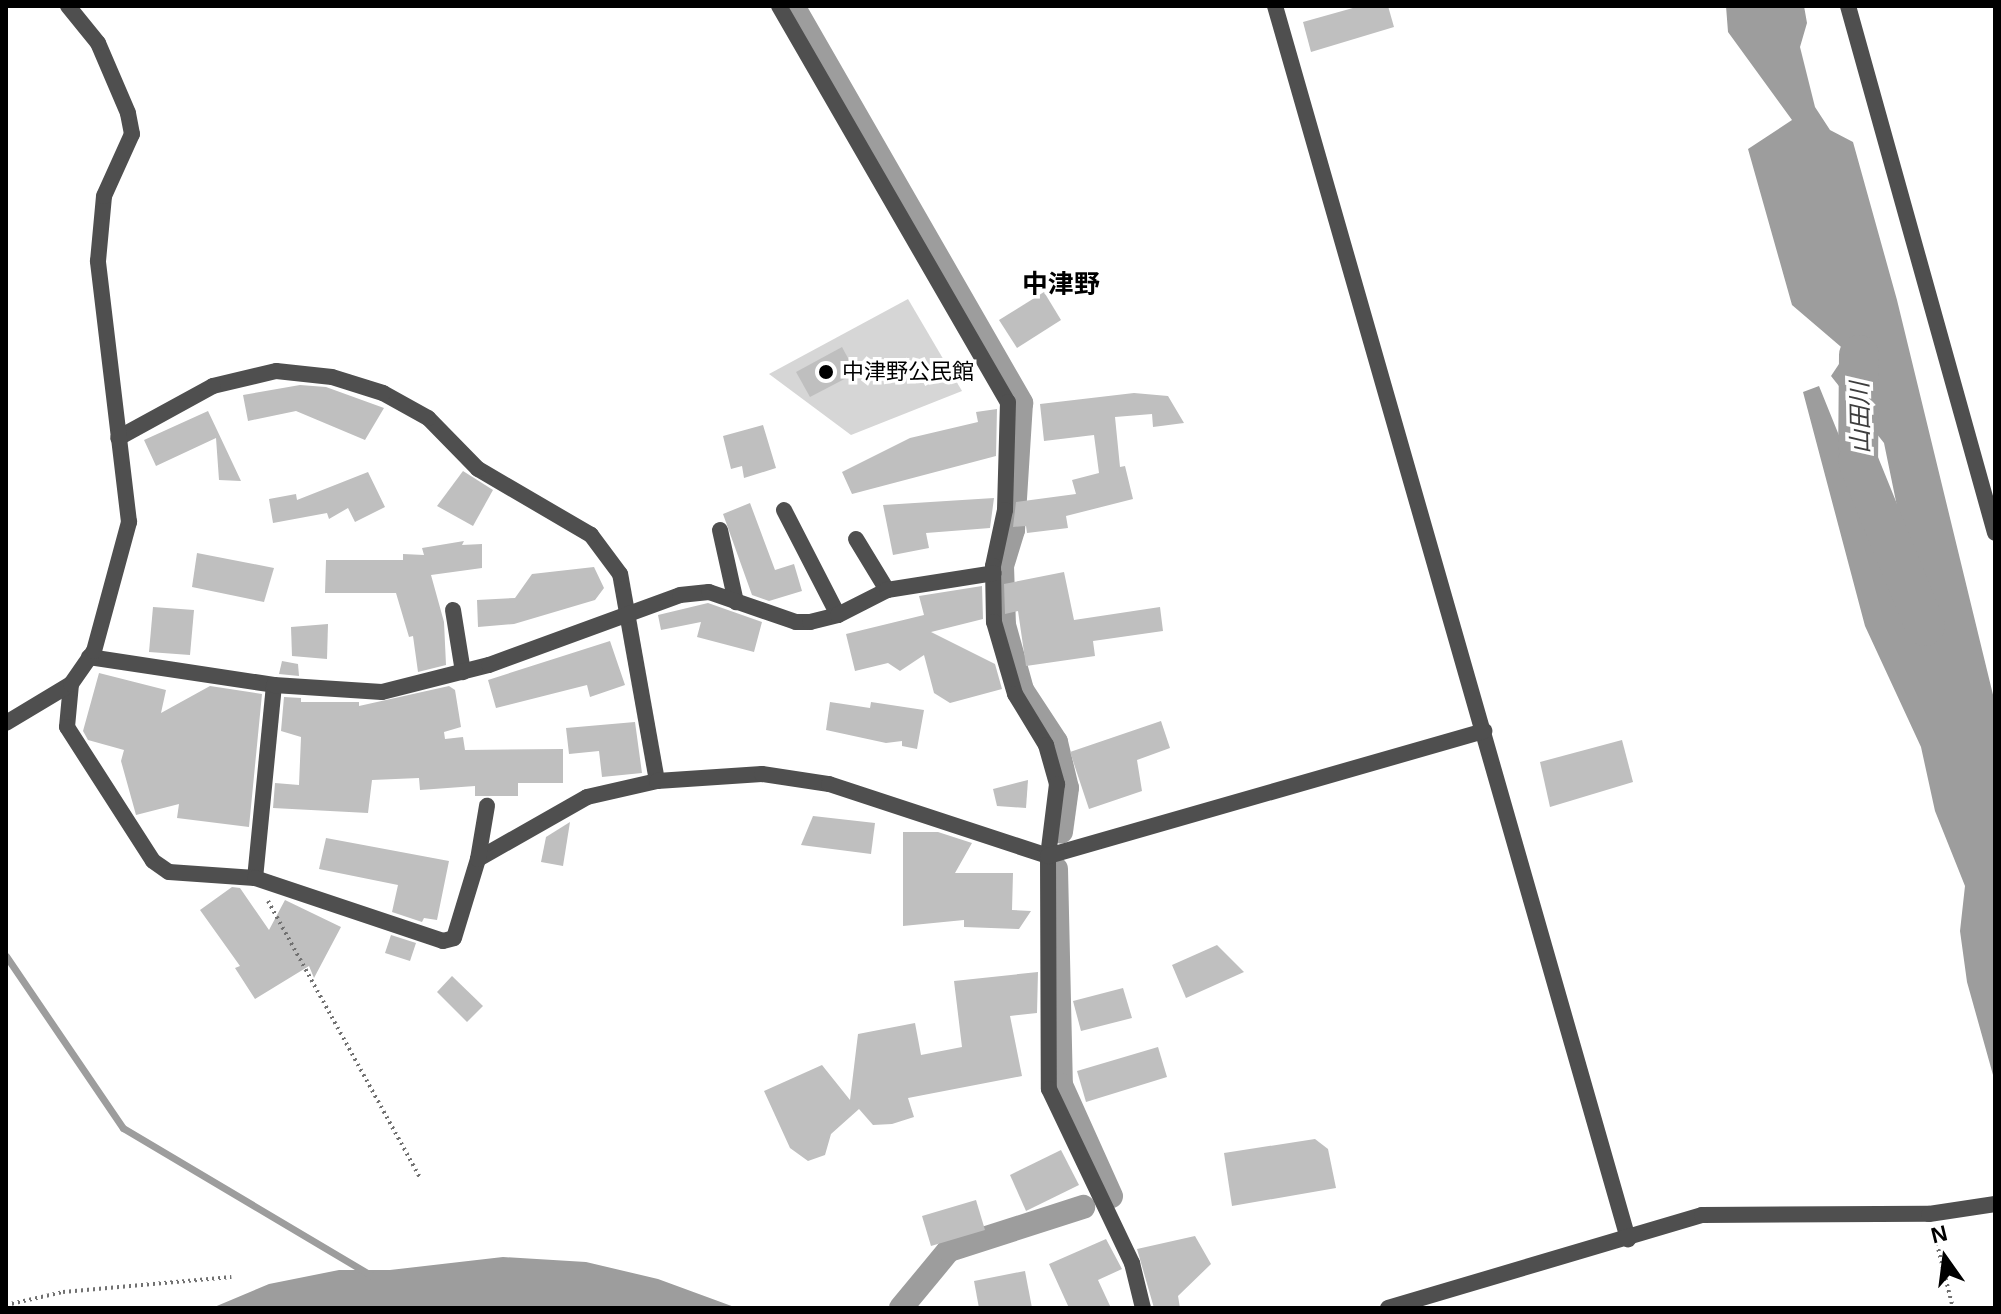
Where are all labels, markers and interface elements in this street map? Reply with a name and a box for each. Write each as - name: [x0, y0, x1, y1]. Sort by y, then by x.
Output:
- district label: 中津野: [1022, 269, 1100, 301]
- place label: 中津野公民館: [842, 359, 974, 385]
- marker: 中津野公民館: [817, 363, 835, 381]
- water label: 山田川: [1845, 382, 1875, 454]
- north arrow: [1905, 1218, 1985, 1298]
- text: N: [1928, 1220, 1950, 1248]

